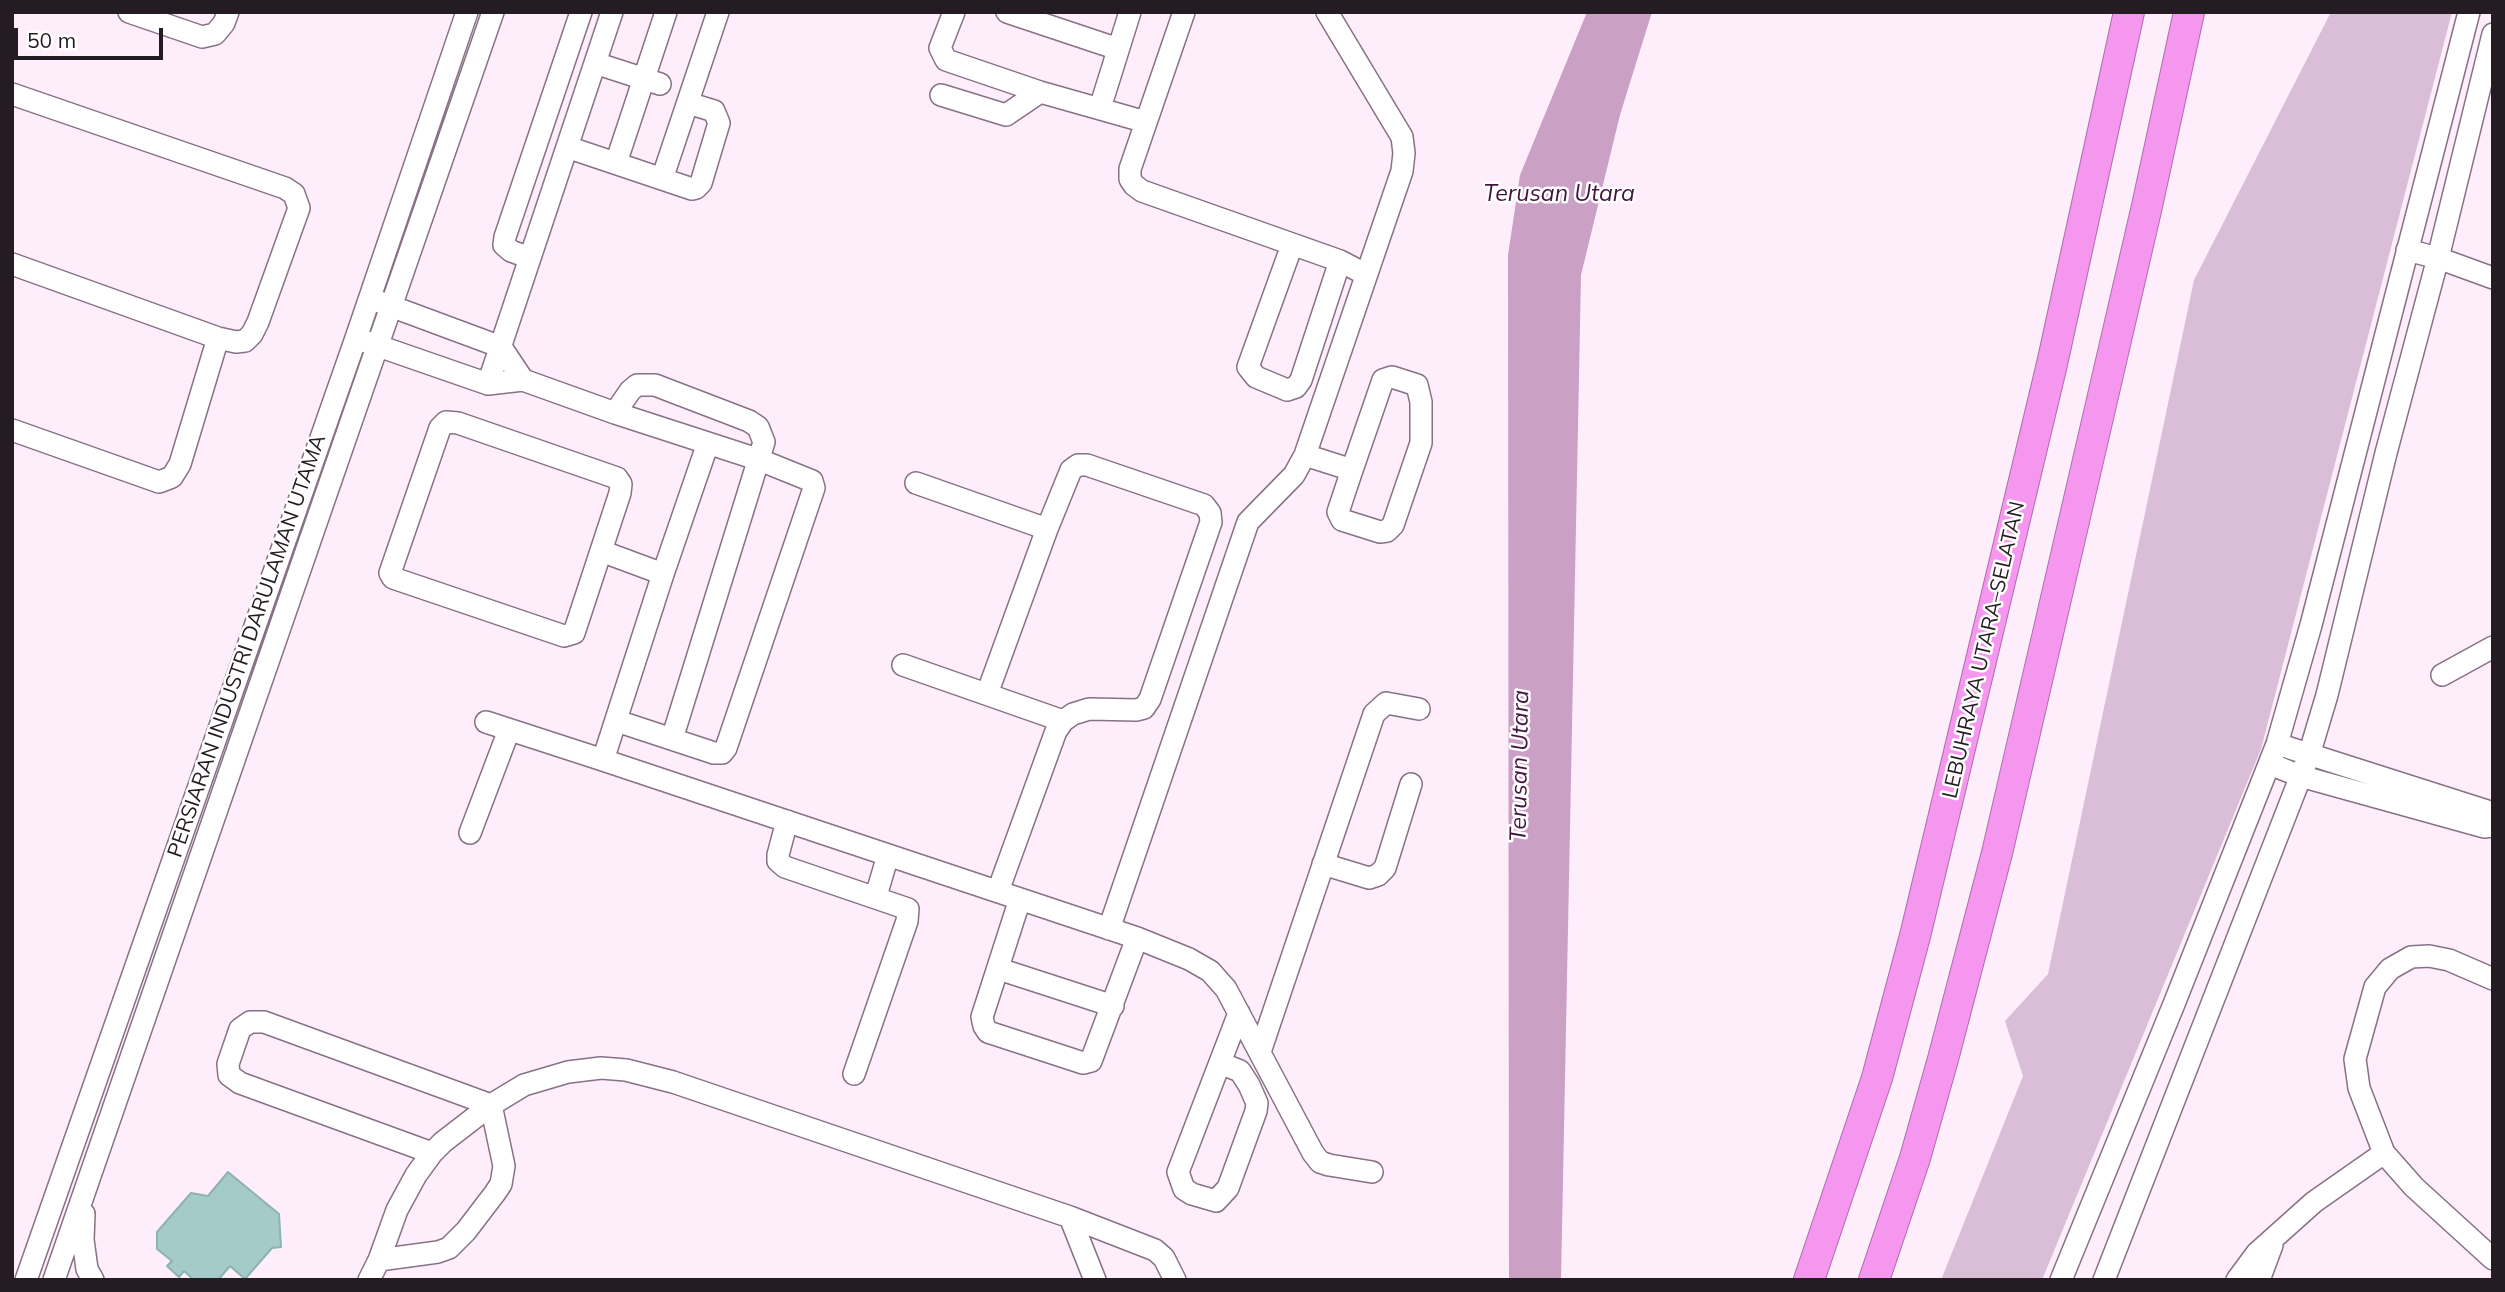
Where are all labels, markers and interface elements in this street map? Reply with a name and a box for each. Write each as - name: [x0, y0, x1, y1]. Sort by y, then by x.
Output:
- scale bar: [18, 14, 166, 58]
- text: 50 m: [27, 27, 76, 53]
- water label: Terusan Utara: [1483, 180, 1635, 208]
- street label: PERSIARAN INDUSTRI DARULAMAN UTAMA: [163, 431, 331, 861]
- street label: LEBUHRAYA UTARA–SELATAN: [1938, 499, 2030, 801]
- water label: Terusan Utara: [1505, 690, 1535, 842]

